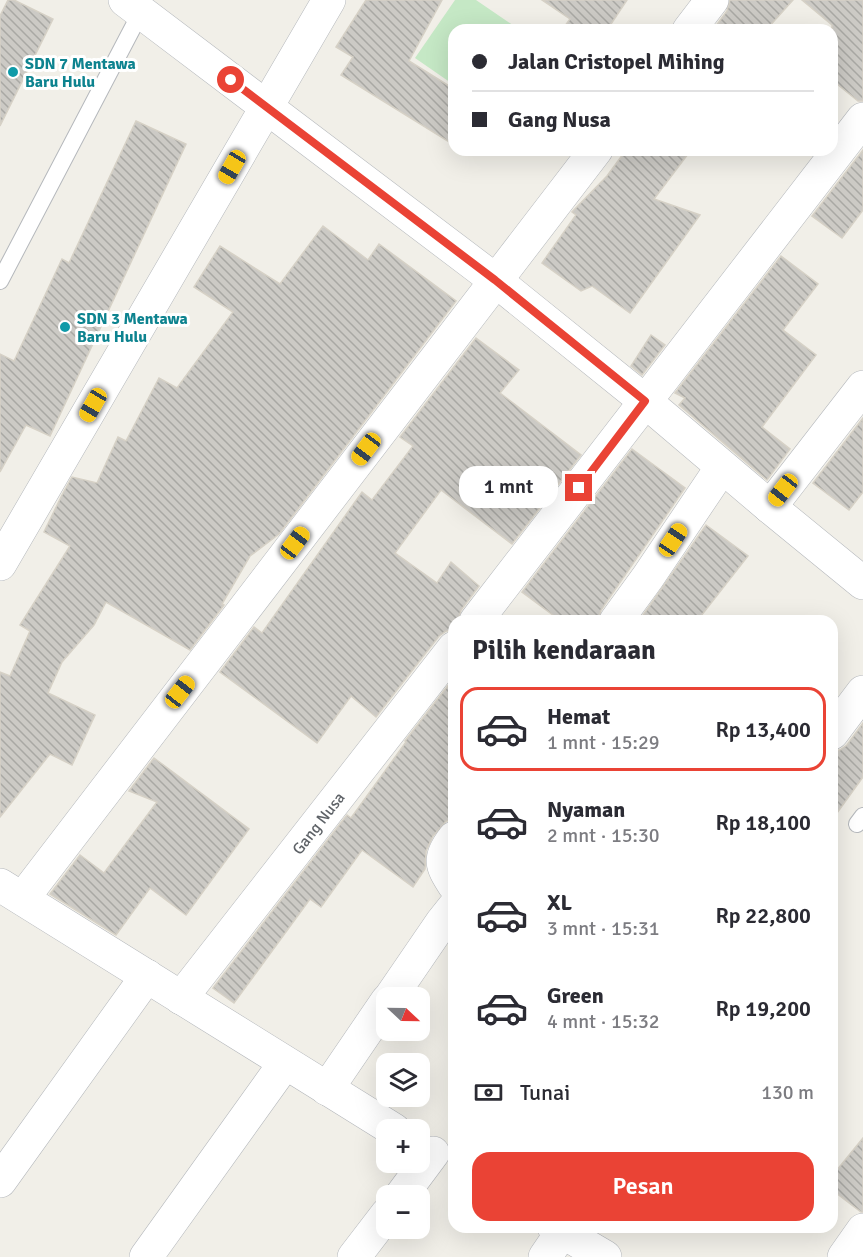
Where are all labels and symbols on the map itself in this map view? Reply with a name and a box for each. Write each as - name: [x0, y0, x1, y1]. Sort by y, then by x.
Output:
- place label: SDN 7 Mentawa Baru Hulu: [25, 54, 136, 92]
- marker: SDN 7 Mentawa Baru Hulu: [6, 65, 20, 79]
- route start: [217, 66, 244, 93]
- car: [215, 147, 249, 187]
- place label: SDN 3 Mentawa Baru Hulu: [77, 309, 188, 347]
- marker: SDN 3 Mentawa Baru Hulu: [58, 320, 72, 334]
- car: [76, 385, 110, 425]
- car: [348, 429, 384, 469]
- callout: 1 mnt: [459, 467, 558, 509]
- car: [765, 470, 801, 510]
- route end: [565, 474, 592, 501]
- car: [655, 520, 691, 560]
- car: [277, 523, 313, 563]
- car: [162, 672, 198, 712]
- street label: Gang Nusa: [288, 788, 349, 859]
- north arrow: [376, 987, 430, 1041]

